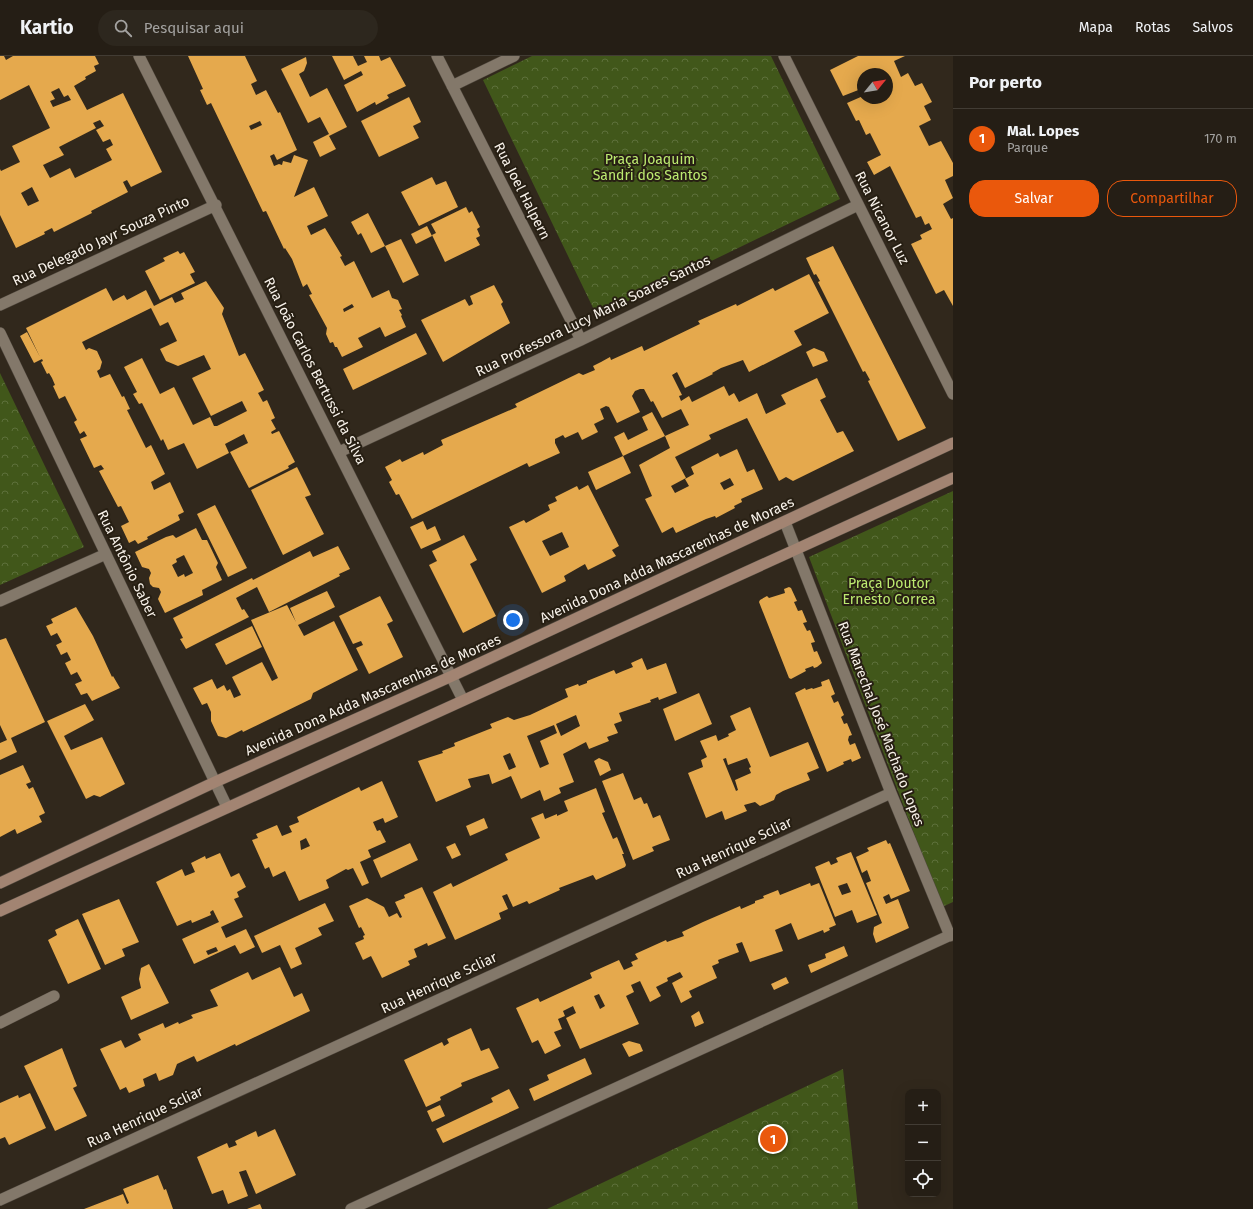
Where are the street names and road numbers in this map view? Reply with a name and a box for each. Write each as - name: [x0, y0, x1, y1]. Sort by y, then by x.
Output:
- street label: Rua Joel Halpern: [490, 140, 554, 242]
- street label: Rua Nicanor Luz: [851, 169, 913, 267]
- street label: Rua Delegado Jayr Souza Pinto: [10, 192, 192, 290]
- street label: Rua Professora Lucy Maria Soares Santos: [473, 251, 714, 380]
- street label: Rua João Carlos Bertussi da Silva: [260, 275, 370, 467]
- street label: Avenida Dona Adda Mascarenhas de Moraes: [537, 493, 797, 627]
- street label: Rua Antônio Saber: [94, 507, 161, 621]
- street label: Rua Marechal José Machado Lopes: [834, 619, 928, 829]
- street label: Avenida Dona Adda Mascarenhas de Moraes: [242, 630, 504, 759]
- street label: Rua Henrique Scliar: [673, 813, 795, 882]
- street label: Rua Henrique Scliar: [378, 948, 500, 1017]
- street label: Rua Henrique Scliar: [84, 1082, 206, 1151]

